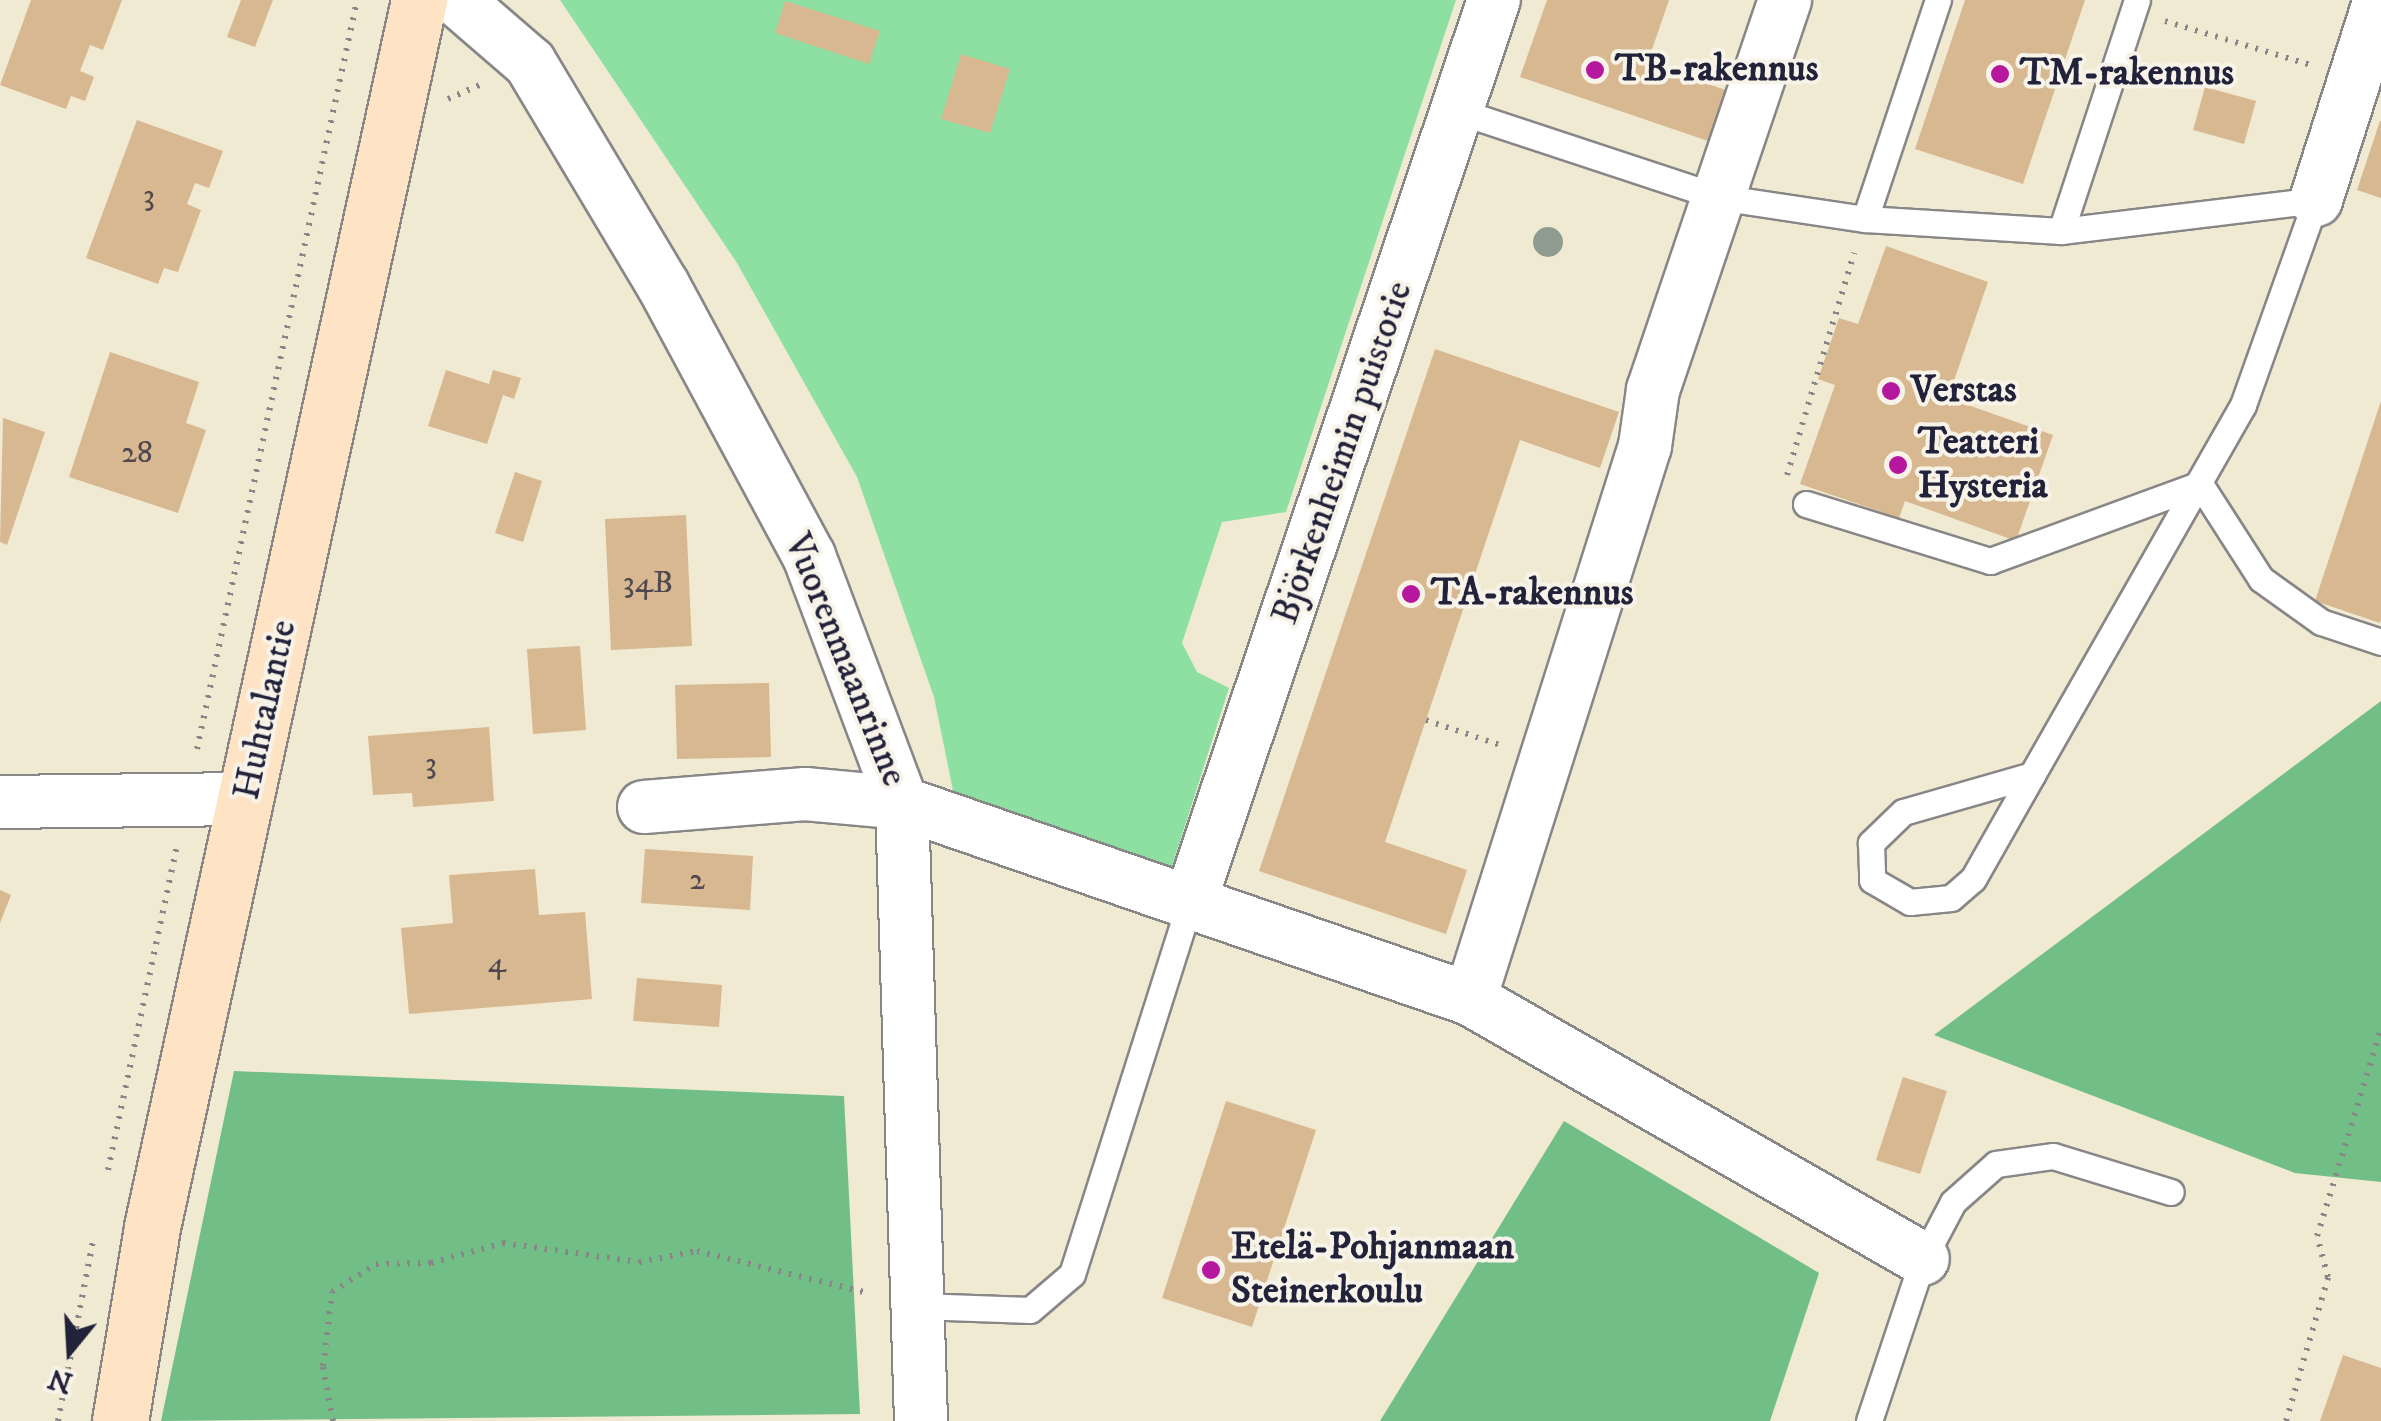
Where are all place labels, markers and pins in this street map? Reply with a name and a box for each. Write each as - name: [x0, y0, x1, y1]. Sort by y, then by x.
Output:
- place label: TB-rakennus: [1615, 47, 1818, 93]
- place label: TM-rakennus: [2020, 51, 2234, 97]
- marker: TB-rakennus: [1584, 59, 1606, 81]
- marker: TM-rakennus: [1989, 63, 2011, 85]
- place label: Verstas: [1911, 368, 2017, 414]
- marker: Verstas: [1880, 380, 1902, 402]
- place label: Teatteri Hysteria: [1918, 420, 2048, 509]
- marker: Teatteri Hysteria: [1887, 454, 1909, 476]
- place label: TA-rakennus: [1431, 571, 1633, 617]
- marker: TA-rakennus: [1400, 583, 1422, 605]
- place label: Etelä-Pohjanmaan Steinerkoulu: [1231, 1225, 1514, 1314]
- marker: Etelä-Pohjanmaan Steinerkoulu: [1200, 1259, 1222, 1281]

